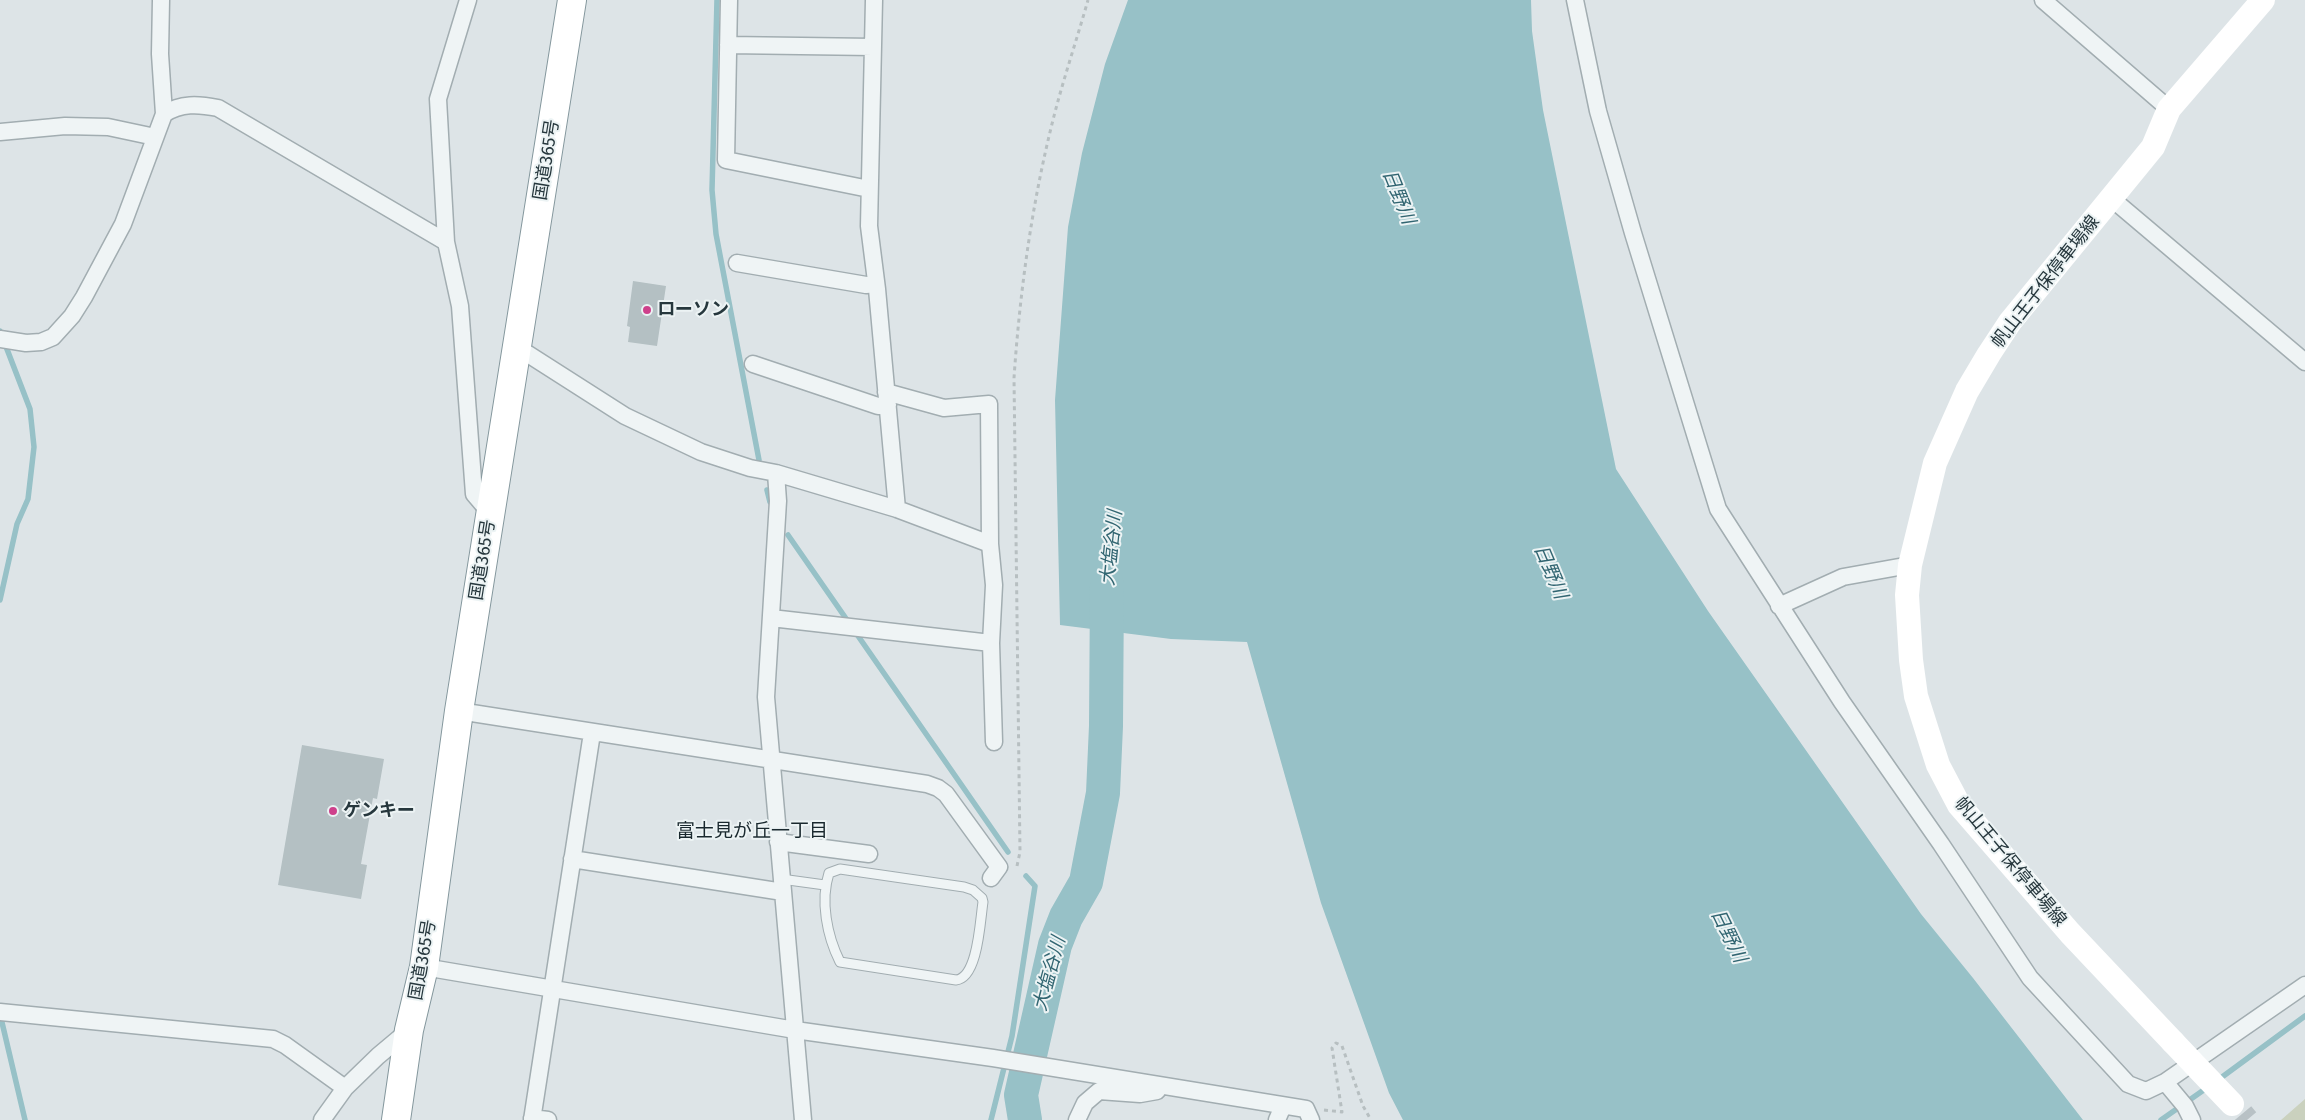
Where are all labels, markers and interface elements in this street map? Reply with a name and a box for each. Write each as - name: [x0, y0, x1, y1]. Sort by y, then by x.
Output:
- street label: 国道365号: [530, 118, 564, 202]
- water label: 日野川: [1377, 166, 1419, 228]
- street label: 帆山王子保停車場線: [1988, 212, 2104, 352]
- place label: ローソン: [657, 299, 729, 321]
- marker: ローソン: [641, 304, 653, 316]
- water label: 大塩谷川: [1097, 509, 1127, 587]
- street label: 国道365号: [466, 518, 500, 602]
- water label: 日野川: [1528, 541, 1572, 603]
- street label: 帆山王子保停車場線: [1950, 793, 2070, 931]
- place label: ゲンキー: [343, 800, 415, 822]
- marker: ゲンキー: [327, 805, 339, 817]
- district label: 富士見が丘一丁目: [676, 821, 828, 843]
- water label: 日野川: [1705, 905, 1751, 967]
- street label: 国道365号: [405, 918, 441, 1002]
- water label: 大塩谷川: [1029, 934, 1071, 1014]

